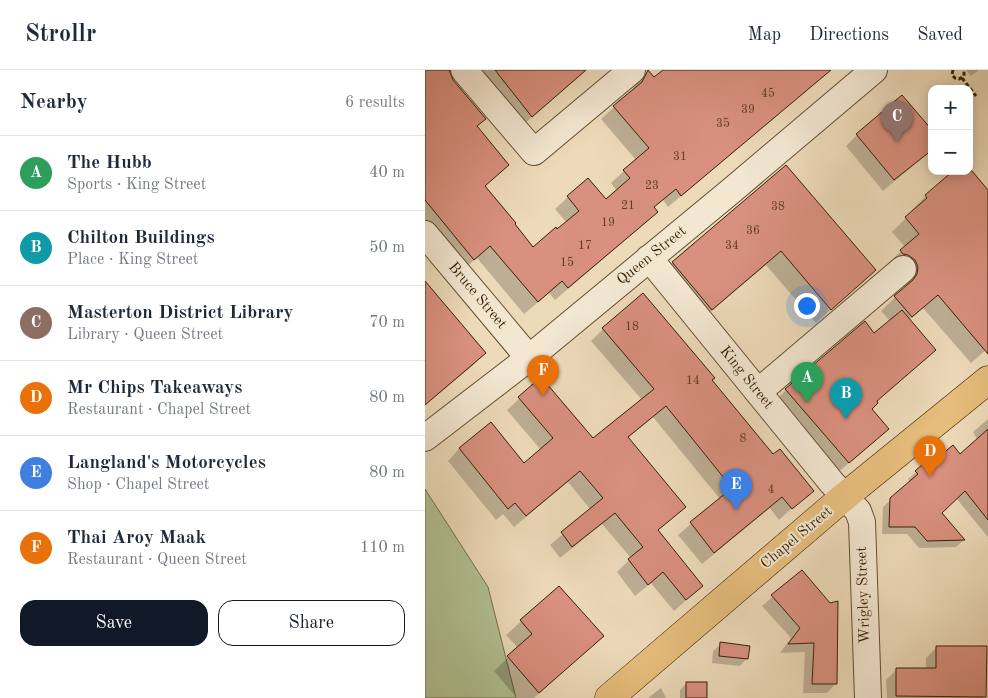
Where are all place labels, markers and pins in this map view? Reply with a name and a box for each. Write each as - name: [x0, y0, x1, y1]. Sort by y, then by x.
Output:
- pin: C: [881, 101, 913, 142]
- pin: F: [527, 355, 559, 396]
- pin: A: [791, 362, 823, 403]
- pin: B: [830, 378, 862, 419]
- pin: D: [914, 436, 946, 477]
- pin: E: [720, 469, 752, 510]

